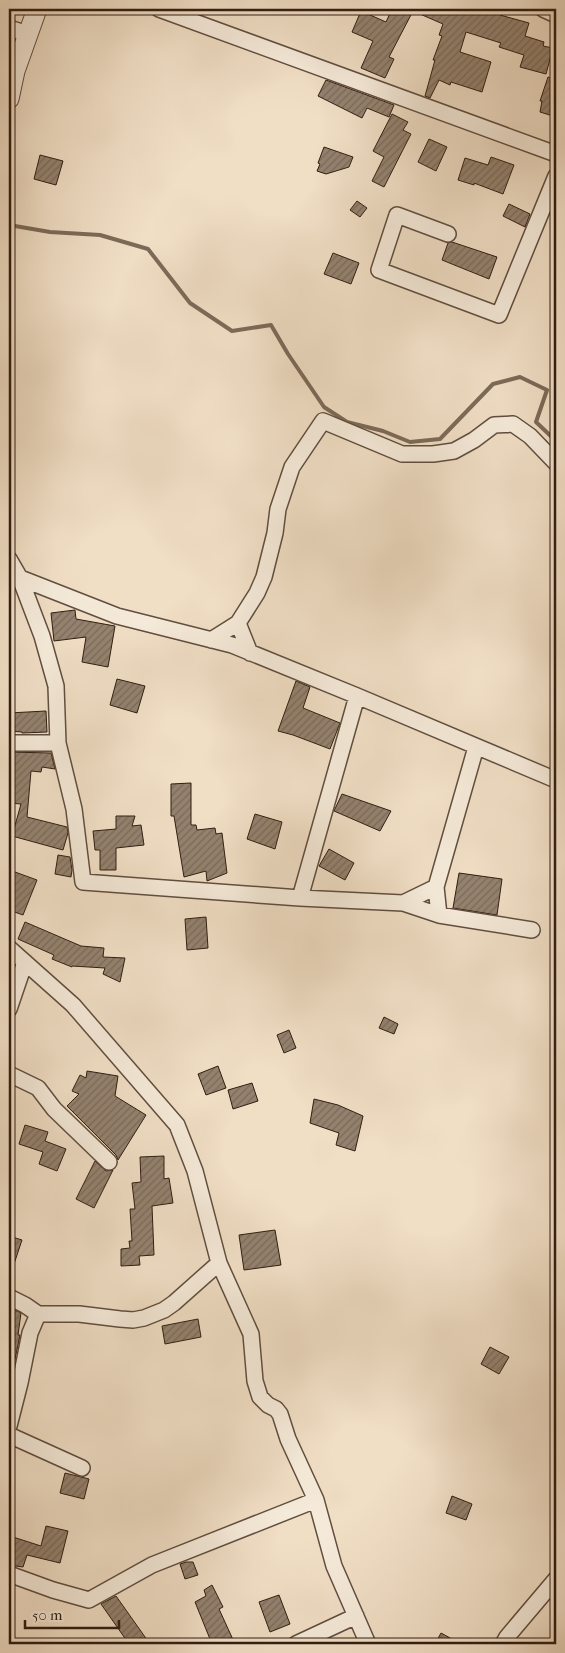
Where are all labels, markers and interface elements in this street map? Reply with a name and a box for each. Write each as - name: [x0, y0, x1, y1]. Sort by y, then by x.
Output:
- scale bar: [25, 1598, 119, 1630]
- text: 50 m: [32, 1606, 63, 1624]

